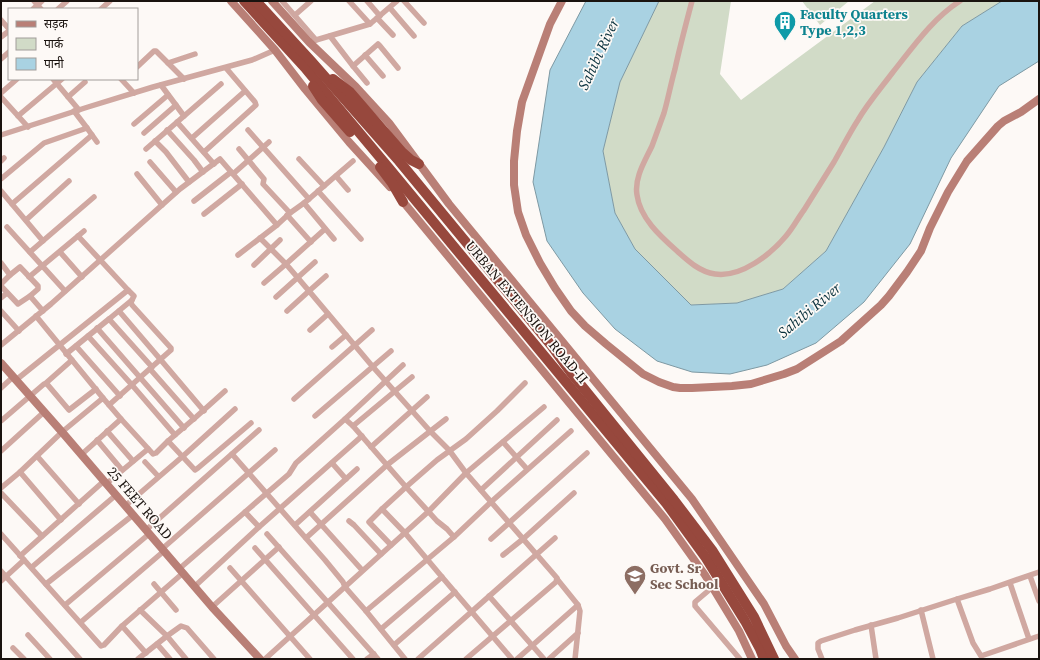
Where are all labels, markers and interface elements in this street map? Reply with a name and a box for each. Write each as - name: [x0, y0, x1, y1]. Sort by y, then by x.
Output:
- place label: Faculty Quarters Type 1,2,3: [800, 4, 908, 40]
- legend: [8, 8, 138, 80]
- building icon: Faculty Quarters Type 1,2,3: [772, 9, 798, 42]
- water label: Sahibi River: [572, 14, 624, 93]
- text: सड़क: [44, 16, 69, 32]
- text: पार्क: [44, 36, 64, 52]
- text: पानी: [44, 56, 65, 72]
- street label: URBAN EXTENSION ROAD-II: [461, 236, 593, 388]
- water label: Sahibi River: [773, 277, 846, 343]
- street label: 25 FEET ROAD: [103, 462, 177, 544]
- place label: Govt. Sr Sec School: [650, 558, 719, 594]
- school or university icon: Govt. Sr Sec School: [622, 563, 648, 596]

